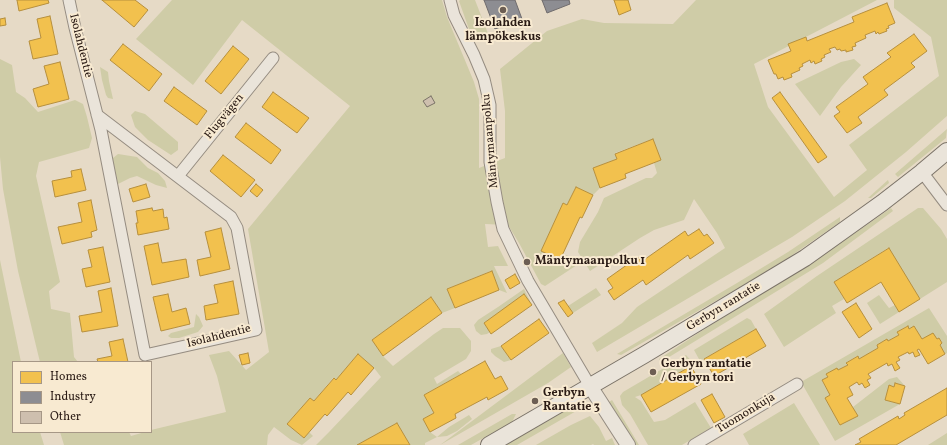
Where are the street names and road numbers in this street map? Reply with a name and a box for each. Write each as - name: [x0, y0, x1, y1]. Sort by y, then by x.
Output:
- street label: Isolahdentie: [65, 12, 95, 80]
- street label: Flugvägen: [202, 91, 248, 143]
- street label: Mäntymaanpolku: [480, 93, 502, 189]
- street label: Gerbyn rantatie: [684, 279, 764, 335]
- street label: Isolahdentie: [185, 322, 253, 352]
- street label: Tuomonkuja: [714, 391, 778, 437]

